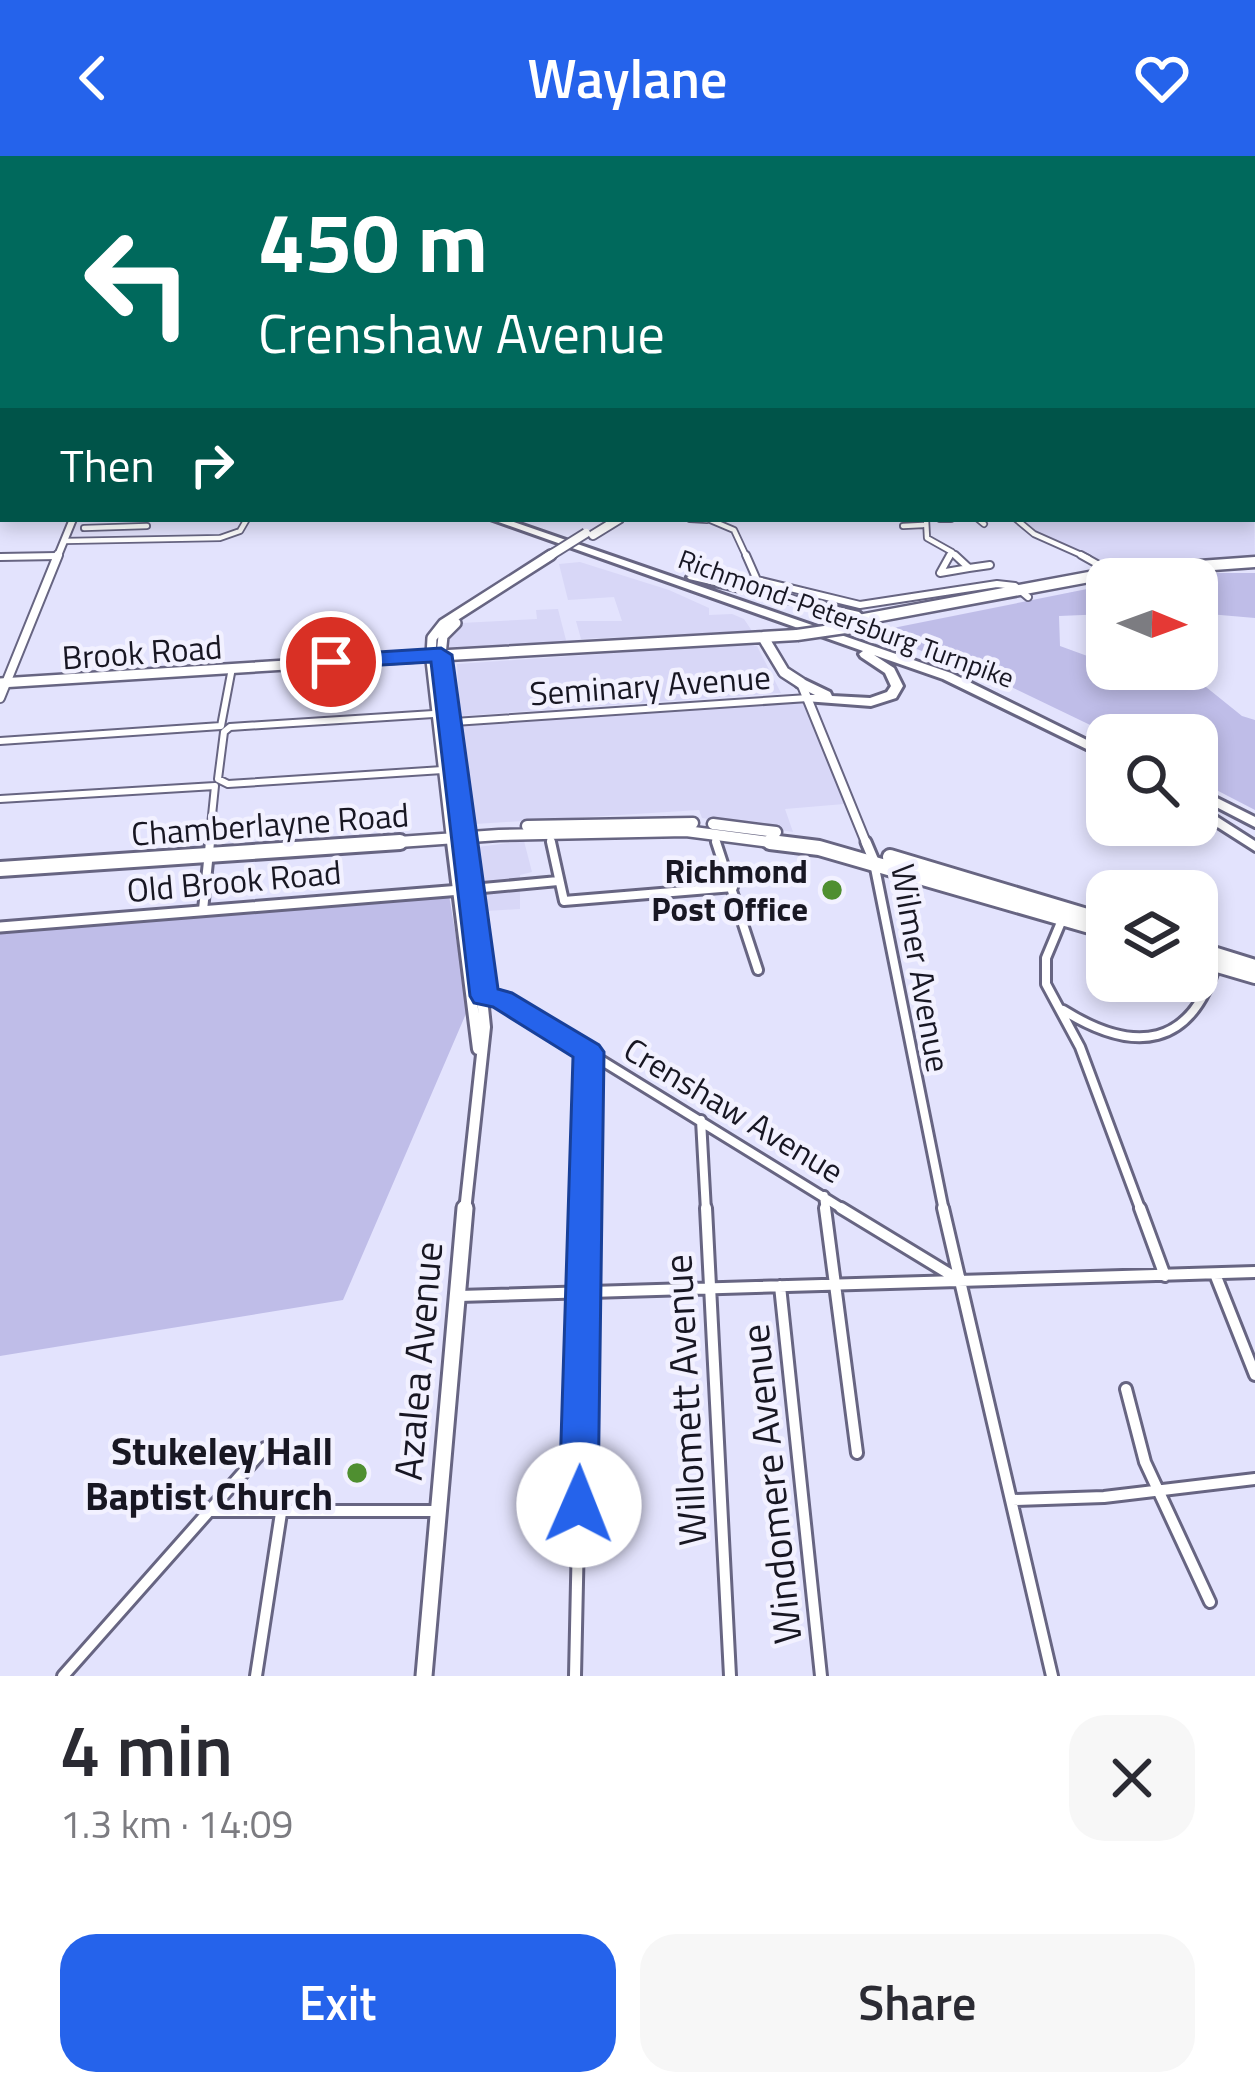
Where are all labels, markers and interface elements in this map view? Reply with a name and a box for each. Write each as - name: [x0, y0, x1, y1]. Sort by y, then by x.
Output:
- text: Waylane: [528, 37, 727, 119]
- icon: back: [60, 45, 126, 111]
- icon: heart: [1129, 45, 1195, 111]
- text: 450 m: [258, 177, 488, 305]
- icon: left: [60, 204, 216, 360]
- text: Crenshaw Avenue: [258, 292, 665, 374]
- text: Then: [60, 431, 155, 499]
- icon: right: [179, 432, 245, 498]
- street label: Richmond-Petersburg Turnpike: [673, 538, 1020, 697]
- north arrow: [1086, 558, 1218, 690]
- map controls: [1086, 558, 1218, 1002]
- pin: [280, 611, 382, 713]
- street label: Brook Road: [60, 621, 224, 683]
- icon: arrive: [298, 629, 364, 695]
- street label: Seminary Avenue: [528, 652, 772, 718]
- button: search: [1086, 714, 1218, 846]
- street label: Chamberlayne Road: [129, 789, 411, 859]
- place label: Richmond Post Office: [651, 846, 808, 934]
- street label: Old Brook Road: [125, 847, 343, 915]
- street label: Wilmer Avenue: [878, 860, 964, 1076]
- button: layers: [1086, 870, 1218, 1002]
- marker: Richmond Post Office: [819, 877, 845, 903]
- street label: Crenshaw Avenue: [615, 1025, 853, 1195]
- street label: Azalea Avenue: [378, 1239, 457, 1483]
- street label: Willomett Avenue: [647, 1253, 722, 1547]
- street label: Windomere Avenue: [724, 1321, 817, 1647]
- place label: Stukeley Hall Baptist Church: [85, 1421, 333, 1525]
- position arrow: [516, 1442, 642, 1568]
- marker: Stukeley Hall Baptist Church: [344, 1460, 370, 1486]
- text: 4 min: [60, 1694, 233, 1804]
- button: close: [1069, 1715, 1195, 1841]
- text: 1.3 km · 14:09: [60, 1794, 293, 1853]
- button: Exit: [60, 1934, 616, 2072]
- button: Share: [640, 1934, 1195, 2072]

